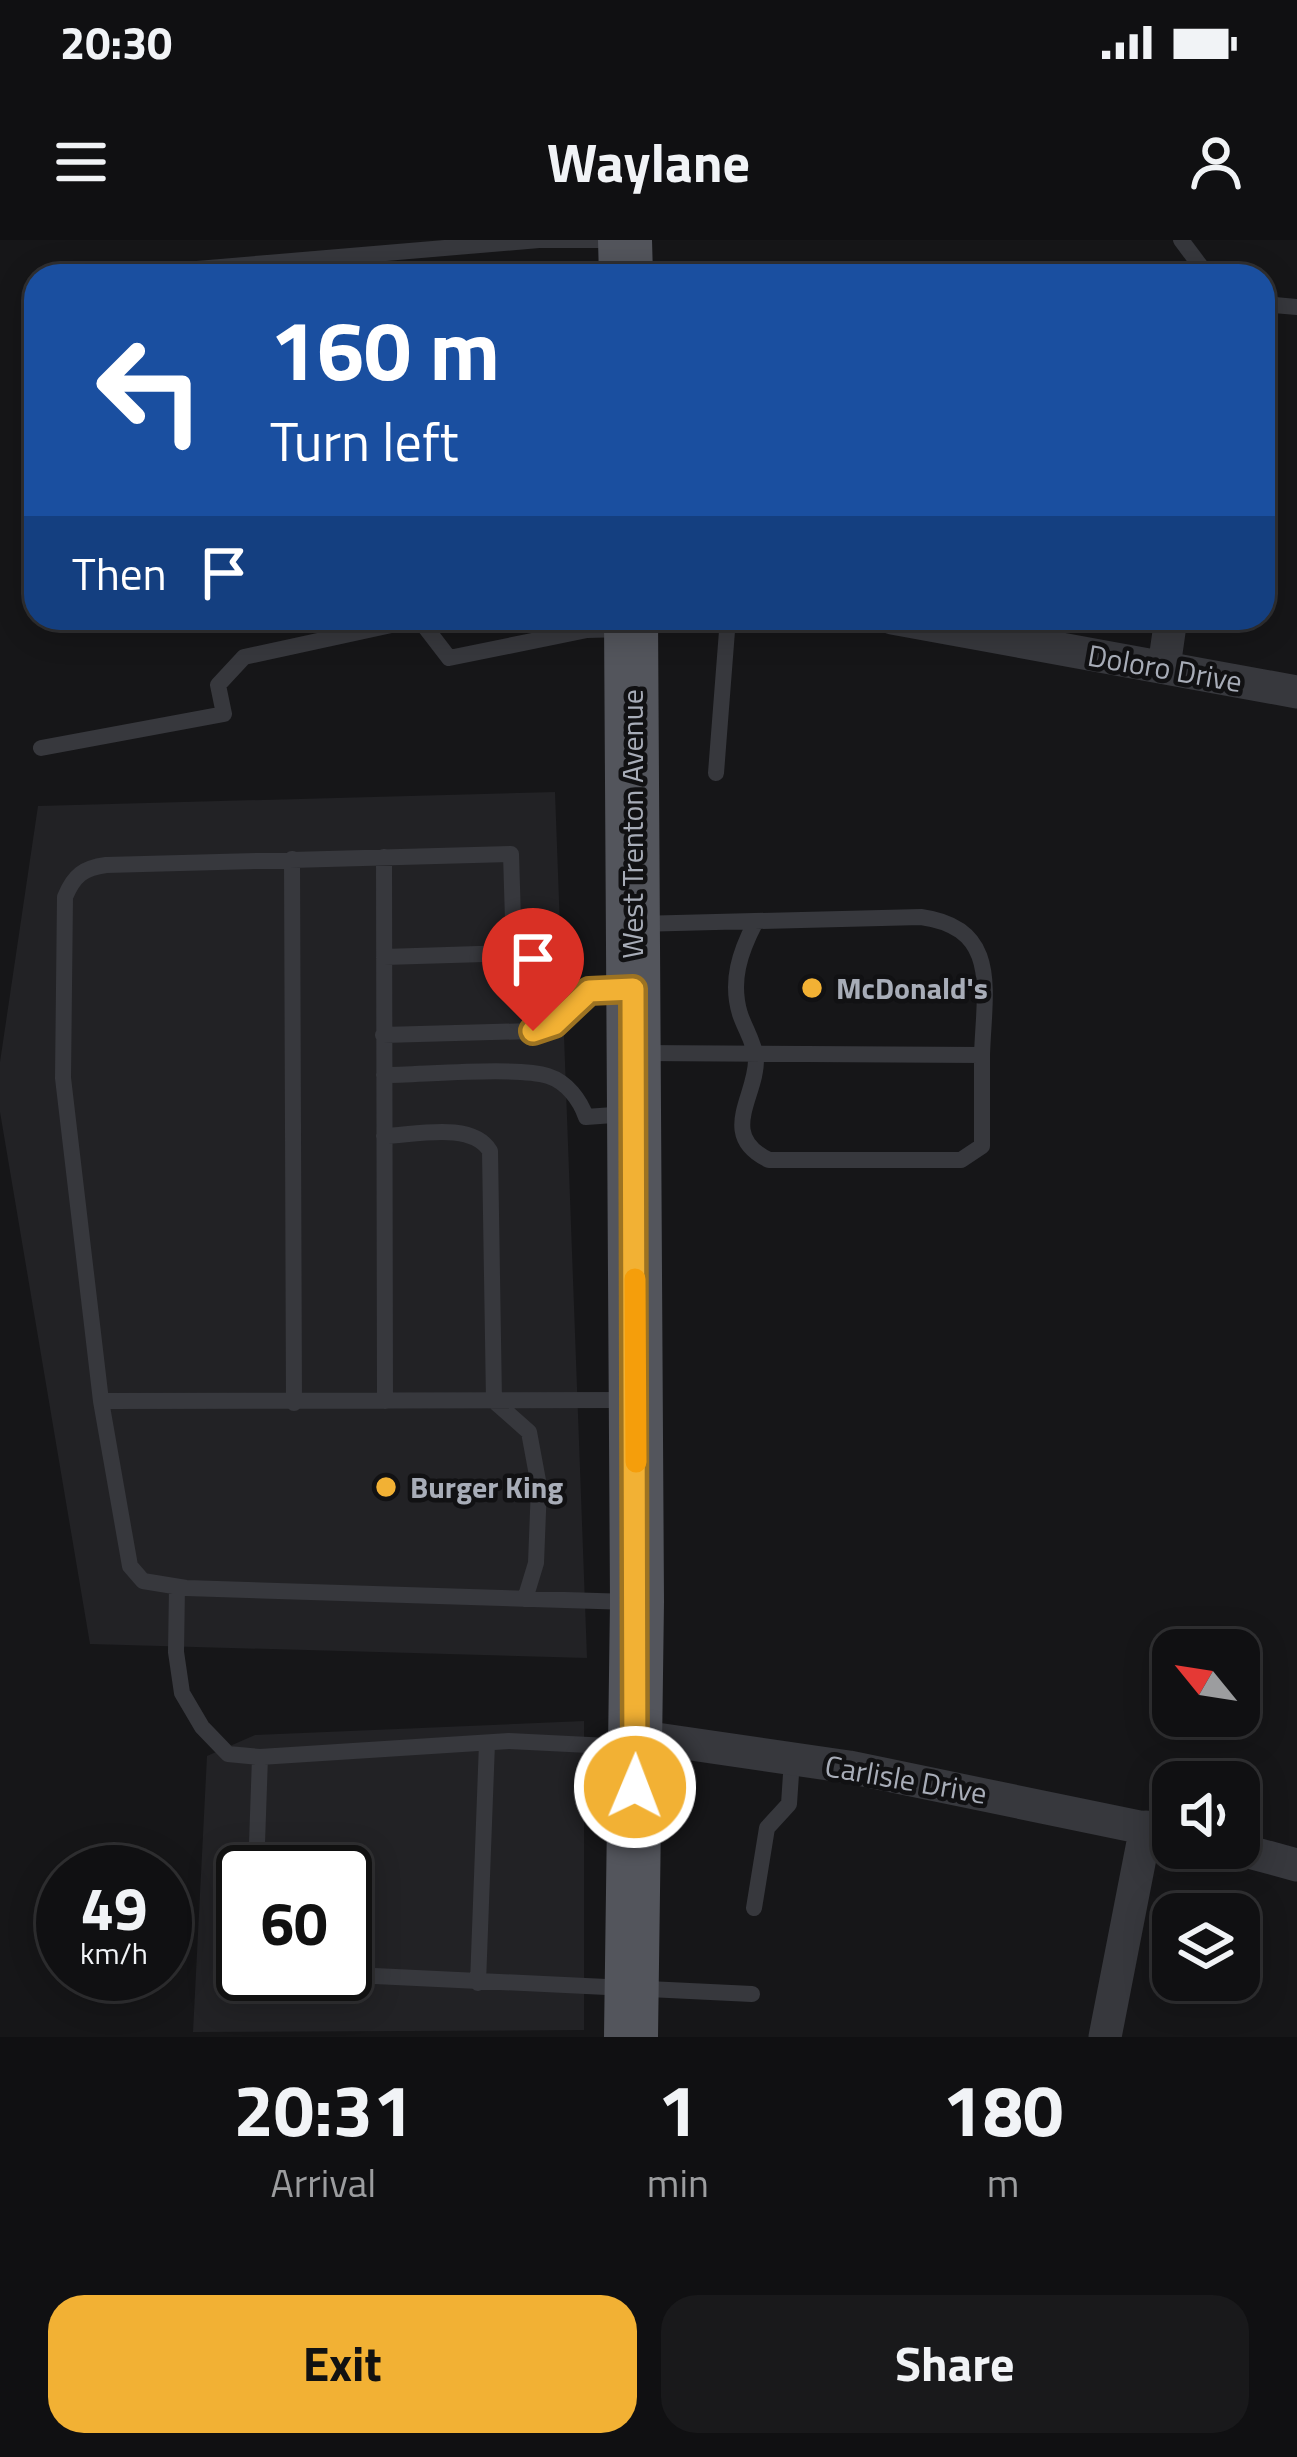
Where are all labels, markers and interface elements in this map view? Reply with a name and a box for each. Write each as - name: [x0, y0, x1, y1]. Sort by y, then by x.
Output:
- text: 20:30: [60, 8, 172, 76]
- text: Waylane: [547, 121, 750, 203]
- icon: menu: [48, 129, 114, 195]
- icon: person: [1183, 129, 1249, 195]
- text: 160 m: [270, 285, 500, 413]
- icon: left: [72, 312, 228, 468]
- text: Turn left: [270, 400, 459, 482]
- text: Then: [72, 539, 167, 607]
- icon: arrive: [191, 540, 257, 606]
- street label: Doloro Drive: [1084, 632, 1246, 704]
- street label: West Trenton Avenue: [609, 689, 655, 959]
- pin: [482, 908, 584, 1031]
- icon: arrive: [500, 926, 566, 992]
- place label: McDonald's: [836, 965, 988, 1011]
- marker: McDonald's: [799, 975, 825, 1001]
- place label: Burger King: [410, 1464, 563, 1510]
- marker: Burger King: [373, 1474, 399, 1500]
- north arrow: [1152, 1629, 1260, 1737]
- map controls: [1152, 1629, 1260, 2001]
- position arrow: [572, 1724, 698, 1850]
- street label: Carlisle Drive: [822, 1742, 990, 1816]
- button: sound: [1152, 1761, 1260, 1869]
- speed limit sign: 60: [216, 1845, 372, 2001]
- text: 49: [80, 1862, 148, 1953]
- button: layers: [1152, 1893, 1260, 2001]
- text: km/h: [80, 1930, 148, 1976]
- text: 20:31: [234, 2054, 413, 2164]
- text: 1: [658, 2054, 698, 2164]
- text: 180: [942, 2054, 1063, 2164]
- text: Arrival: [271, 2153, 376, 2212]
- text: min: [647, 2153, 709, 2212]
- text: m: [987, 2153, 1019, 2212]
- button: Exit: [48, 2295, 637, 2433]
- button: Share: [661, 2295, 1249, 2433]

